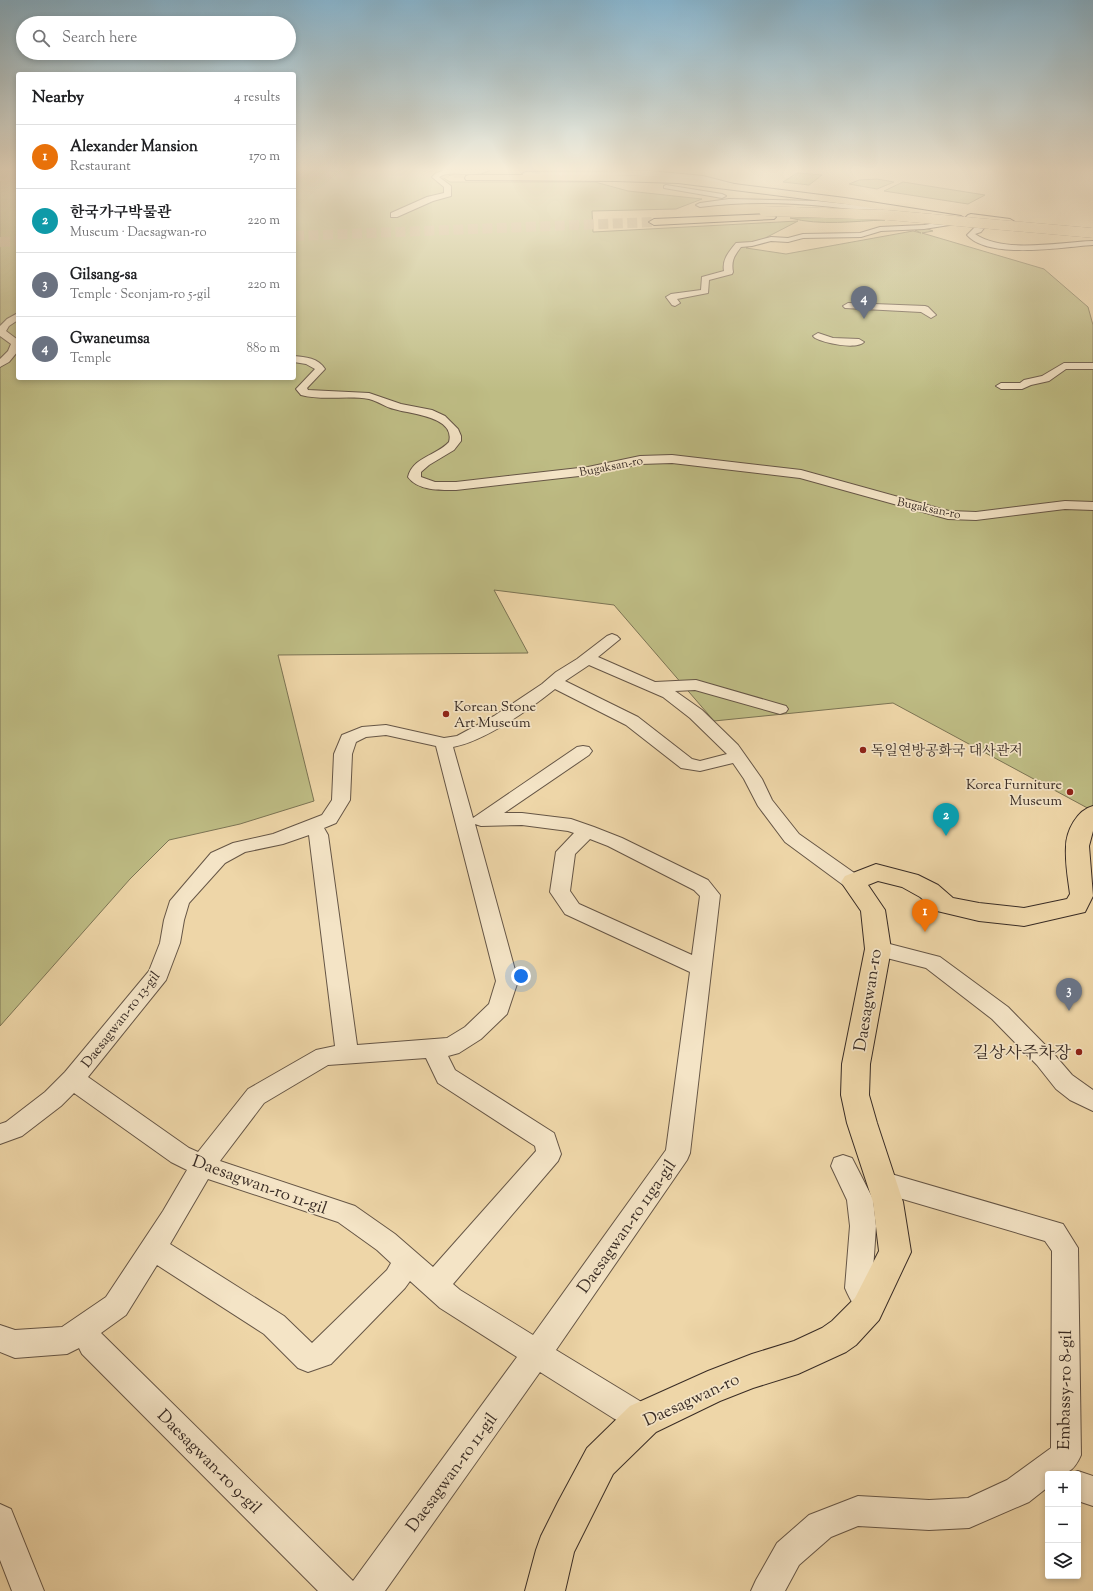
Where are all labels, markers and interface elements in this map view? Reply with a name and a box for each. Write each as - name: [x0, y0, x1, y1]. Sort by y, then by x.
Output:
- search box: [16, 16, 296, 60]
- icon: search: [30, 27, 52, 49]
- text: Search here: [62, 28, 137, 49]
- text: Nearby: [32, 86, 84, 110]
- text: 4 results: [234, 89, 280, 107]
- text: Alexander Mansion: [70, 137, 198, 158]
- text: 1: [43, 148, 47, 166]
- text: 170 m: [249, 148, 280, 166]
- text: Restaurant: [70, 158, 131, 176]
- text: 한국가구박물관: [70, 203, 171, 224]
- text: 2: [42, 212, 48, 230]
- text: 220 m: [247, 212, 280, 230]
- text: Museum · Daesagwan-ro: [70, 224, 207, 242]
- text: Gilsang-sa: [70, 265, 137, 286]
- text: 3: [42, 276, 48, 294]
- text: 220 m: [247, 276, 280, 294]
- text: Temple · Seonjam-ro 5-gil: [70, 286, 211, 304]
- pin: 4: [851, 286, 877, 319]
- text: Gwaneumsa: [70, 329, 150, 350]
- text: 4: [42, 340, 48, 358]
- text: 880 m: [247, 340, 280, 358]
- text: Temple: [70, 350, 111, 368]
- street label: Bugaksan-ro: [578, 452, 645, 482]
- street label: Bugaksan-ro: [895, 493, 963, 525]
- place label: Korean Stone Art Museum: [454, 698, 536, 734]
- marker: Korean Stone Art Museum: [441, 709, 451, 719]
- place label: 독일연방공화국 대사관저: [871, 742, 1023, 762]
- marker: 독일연방공화국 대사관저: [858, 745, 868, 755]
- place label: Korea Furniture Museum: [966, 776, 1062, 812]
- marker: Korea Furniture Museum: [1065, 787, 1075, 797]
- pin: 2: [933, 803, 959, 836]
- pin: 1: [912, 899, 938, 932]
- street label: Daesagwan-ro: [849, 947, 889, 1053]
- your location: [511, 966, 531, 986]
- street label: Daesagwan-ro 13-gil: [77, 968, 166, 1073]
- pin: 3: [1056, 978, 1082, 1011]
- place label: 길상사주차장: [972, 1042, 1072, 1066]
- marker: 길상사주차장: [1074, 1047, 1084, 1057]
- street label: Daesagwan-ro 11-gil: [188, 1150, 330, 1222]
- street label: Daesagwan-ro 11ga-gil: [572, 1155, 683, 1299]
- street label: Embassy-ro 8-gil: [1053, 1330, 1079, 1450]
- street label: Daesagwan-ro: [640, 1368, 744, 1434]
- street label: Daesagwan-ro 9-gil: [151, 1405, 266, 1520]
- street label: Daesagwan-ro 11-gil: [401, 1408, 504, 1538]
- map controls: [1045, 1471, 1081, 1579]
- button: +: [1045, 1471, 1081, 1507]
- button: −: [1045, 1507, 1081, 1543]
- button: layers: [1045, 1543, 1081, 1579]

